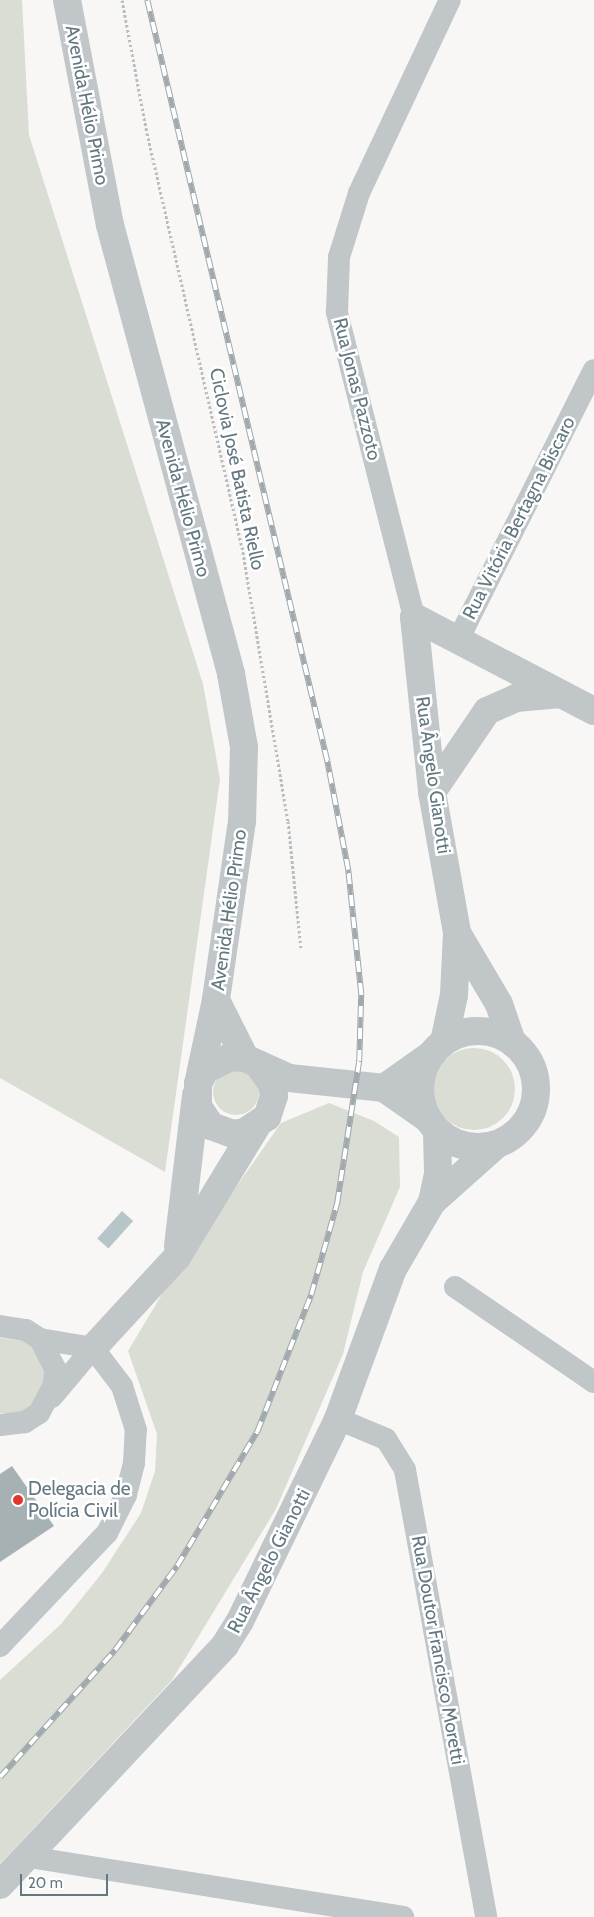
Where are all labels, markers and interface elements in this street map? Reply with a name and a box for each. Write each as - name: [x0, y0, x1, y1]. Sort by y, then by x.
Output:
- street label: Avenida Hélio Primo: [60, 23, 114, 187]
- street label: Rua Jonas Pazzoto: [328, 315, 386, 463]
- street label: Ciclovia José Batista Riello: [204, 366, 270, 572]
- street label: Rua Vitória Bertagna Biscaro: [458, 413, 580, 623]
- street label: Avenida Hélio Primo: [151, 417, 215, 579]
- street label: Rua Ângelo Gianotti: [411, 695, 455, 855]
- street label: Avenida Hélio Primo: [206, 828, 252, 992]
- place label: Delegacia de Polícia Civil: [28, 1478, 130, 1522]
- street label: Rua Ângelo Gianotti: [223, 1485, 315, 1637]
- marker: Delegacia de Polícia Civil: [12, 1494, 24, 1506]
- street label: Rua Doutor Francisco Moretti: [407, 1534, 469, 1766]
- scale bar: [22, 1864, 110, 1896]
- text: 20 m: [28, 1874, 63, 1892]

